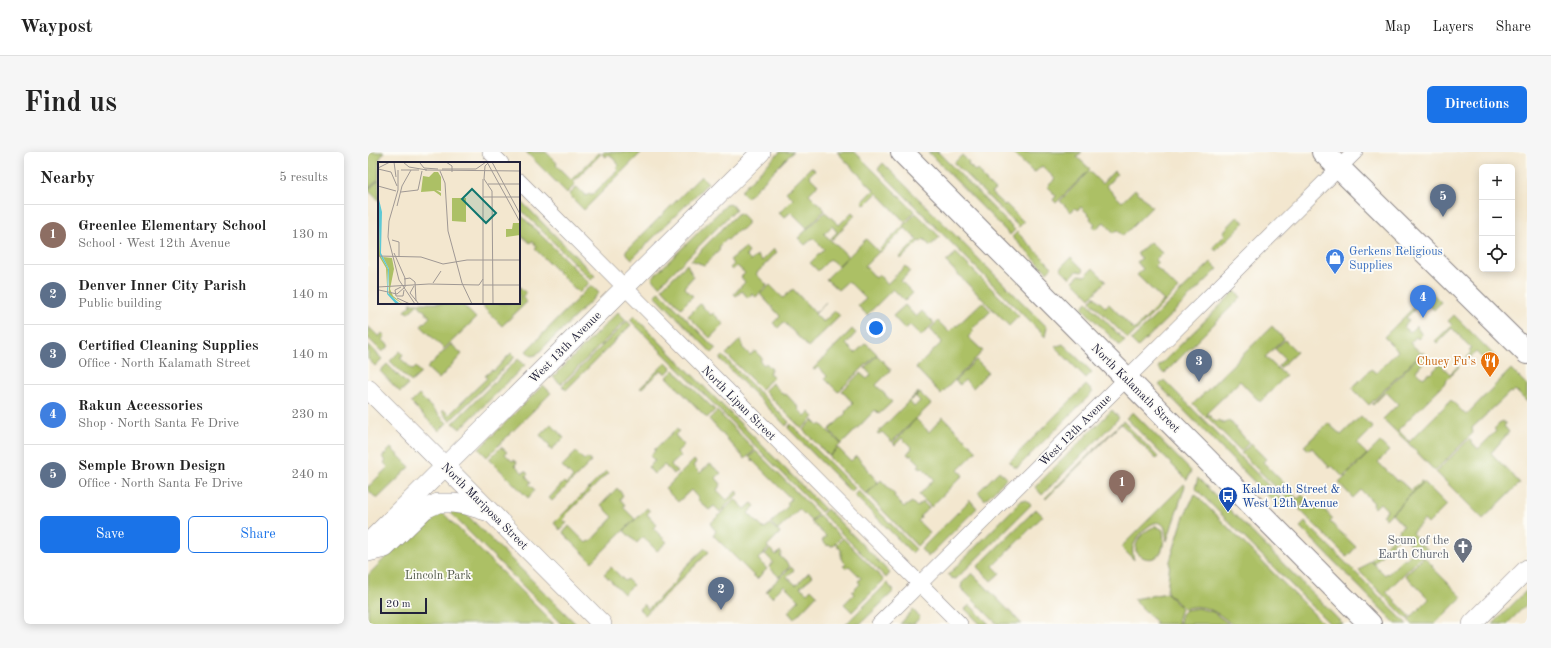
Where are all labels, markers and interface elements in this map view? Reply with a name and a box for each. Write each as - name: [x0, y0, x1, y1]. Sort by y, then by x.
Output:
- text: Waypost: [20, 18, 93, 37]
- text: Map: [1385, 20, 1411, 34]
- text: Layers: [1433, 20, 1474, 34]
- text: Share: [1496, 20, 1531, 34]
- button: Directions: [1427, 86, 1527, 123]
- text: Find us: [24, 90, 117, 118]
- inset map: [378, 162, 520, 304]
- map controls: [1479, 164, 1515, 272]
- button: +: [1479, 164, 1515, 200]
- text: Nearby: [40, 170, 95, 187]
- text: 5 results: [279, 171, 328, 184]
- pin: 5: [1430, 184, 1456, 217]
- button: −: [1479, 200, 1515, 236]
- text: Greenlee Elementary School: [78, 219, 266, 234]
- text: 1: [49, 228, 57, 241]
- text: 130 m: [291, 228, 328, 241]
- button: locate: [1479, 236, 1515, 272]
- text: School · West 12th Avenue: [78, 237, 230, 250]
- place label: Gerkens Religious Supplies: [1349, 246, 1443, 272]
- shop icon: Gerkens Religious Supplies: [1324, 247, 1346, 275]
- text: Denver Inner City Parish: [78, 279, 246, 294]
- pin: 4: [1410, 285, 1436, 318]
- text: 2: [49, 288, 57, 301]
- text: 140 m: [291, 288, 328, 301]
- text: Public building: [78, 297, 162, 310]
- street label: West 13th Avenue: [527, 309, 604, 386]
- your location: [866, 318, 886, 338]
- text: Certified Cleaning Supplies: [78, 339, 258, 354]
- street label: North Kalamath Street: [1089, 342, 1182, 435]
- text: 3: [49, 348, 57, 361]
- text: 140 m: [291, 348, 328, 361]
- pin: 3: [1186, 349, 1212, 382]
- restaurant icon: Chuey Fu’s: [1479, 350, 1501, 378]
- place label: Chuey Fu’s: [1417, 356, 1476, 368]
- text: Office · North Kalamath Street: [78, 357, 251, 370]
- street label: North Lipan Street: [699, 364, 778, 443]
- street label: West 12th Avenue: [1037, 392, 1114, 469]
- text: Rakun Accessories: [78, 399, 203, 414]
- text: 4: [49, 408, 57, 421]
- text: 230 m: [291, 408, 328, 421]
- text: Shop · North Santa Fe Drive: [78, 417, 239, 430]
- text: Semple Brown Design: [78, 459, 226, 474]
- street label: North Mariposa Street: [439, 461, 530, 552]
- text: 5: [49, 468, 57, 481]
- text: 240 m: [291, 468, 328, 481]
- pin: 1: [1109, 470, 1135, 503]
- text: Office · North Santa Fe Drive: [78, 477, 243, 490]
- place label: Kalamath Street & West 12th Avenue: [1242, 484, 1340, 510]
- bus stop icon: Kalamath Street & West 12th Avenue: [1217, 485, 1239, 513]
- button: Save: [40, 516, 180, 553]
- button: Share: [188, 516, 328, 553]
- place label: Scum of the Earth Church: [1378, 535, 1449, 561]
- church icon: Scum of the Earth Church: [1452, 536, 1474, 564]
- park label: Lincoln Park: [405, 570, 471, 582]
- pin: 2: [708, 577, 734, 610]
- scale bar: [380, 596, 427, 615]
- text: 20 m: [386, 599, 411, 610]

